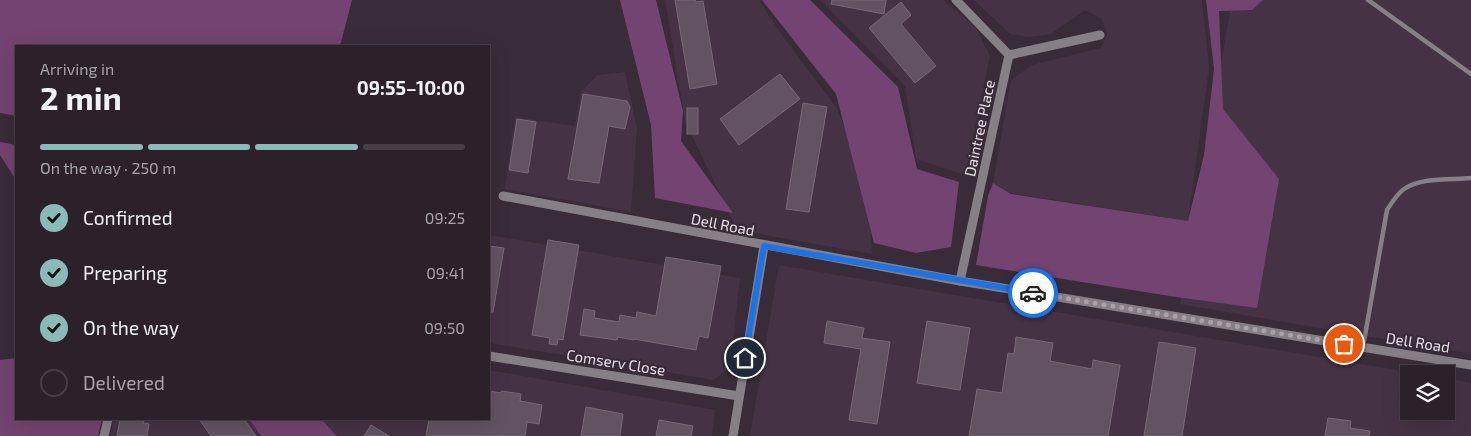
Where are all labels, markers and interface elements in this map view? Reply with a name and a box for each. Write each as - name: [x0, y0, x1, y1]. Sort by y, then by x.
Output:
- text: Arriving in: [40, 59, 114, 78]
- text: 09:55–10:00: [357, 76, 465, 99]
- text: 2 min: [40, 78, 122, 116]
- street label: Daintree Place: [960, 78, 998, 178]
- text: On the way · 250 m: [40, 158, 176, 177]
- icon: check: [40, 204, 68, 232]
- text: Confirmed: [83, 206, 173, 229]
- text: 09:25: [425, 208, 465, 227]
- street label: Dell Road: [690, 209, 756, 239]
- icon: check: [40, 259, 68, 287]
- text: Preparing: [83, 261, 167, 284]
- text: 09:41: [426, 263, 465, 282]
- courier: [1008, 268, 1058, 318]
- icon: car: [1019, 279, 1047, 307]
- icon: check: [40, 314, 68, 342]
- text: On the way: [83, 316, 179, 339]
- text: 09:50: [424, 318, 465, 337]
- pin: [1323, 323, 1365, 365]
- street label: Dell Road: [1385, 328, 1451, 356]
- icon: bag: [1330, 330, 1358, 358]
- pin: [724, 337, 766, 379]
- icon: home: [731, 344, 759, 372]
- street label: Comserv Close: [565, 345, 667, 379]
- map controls: [1400, 365, 1455, 420]
- button: layers: [1400, 365, 1455, 420]
- text: Delivered: [83, 371, 165, 394]

